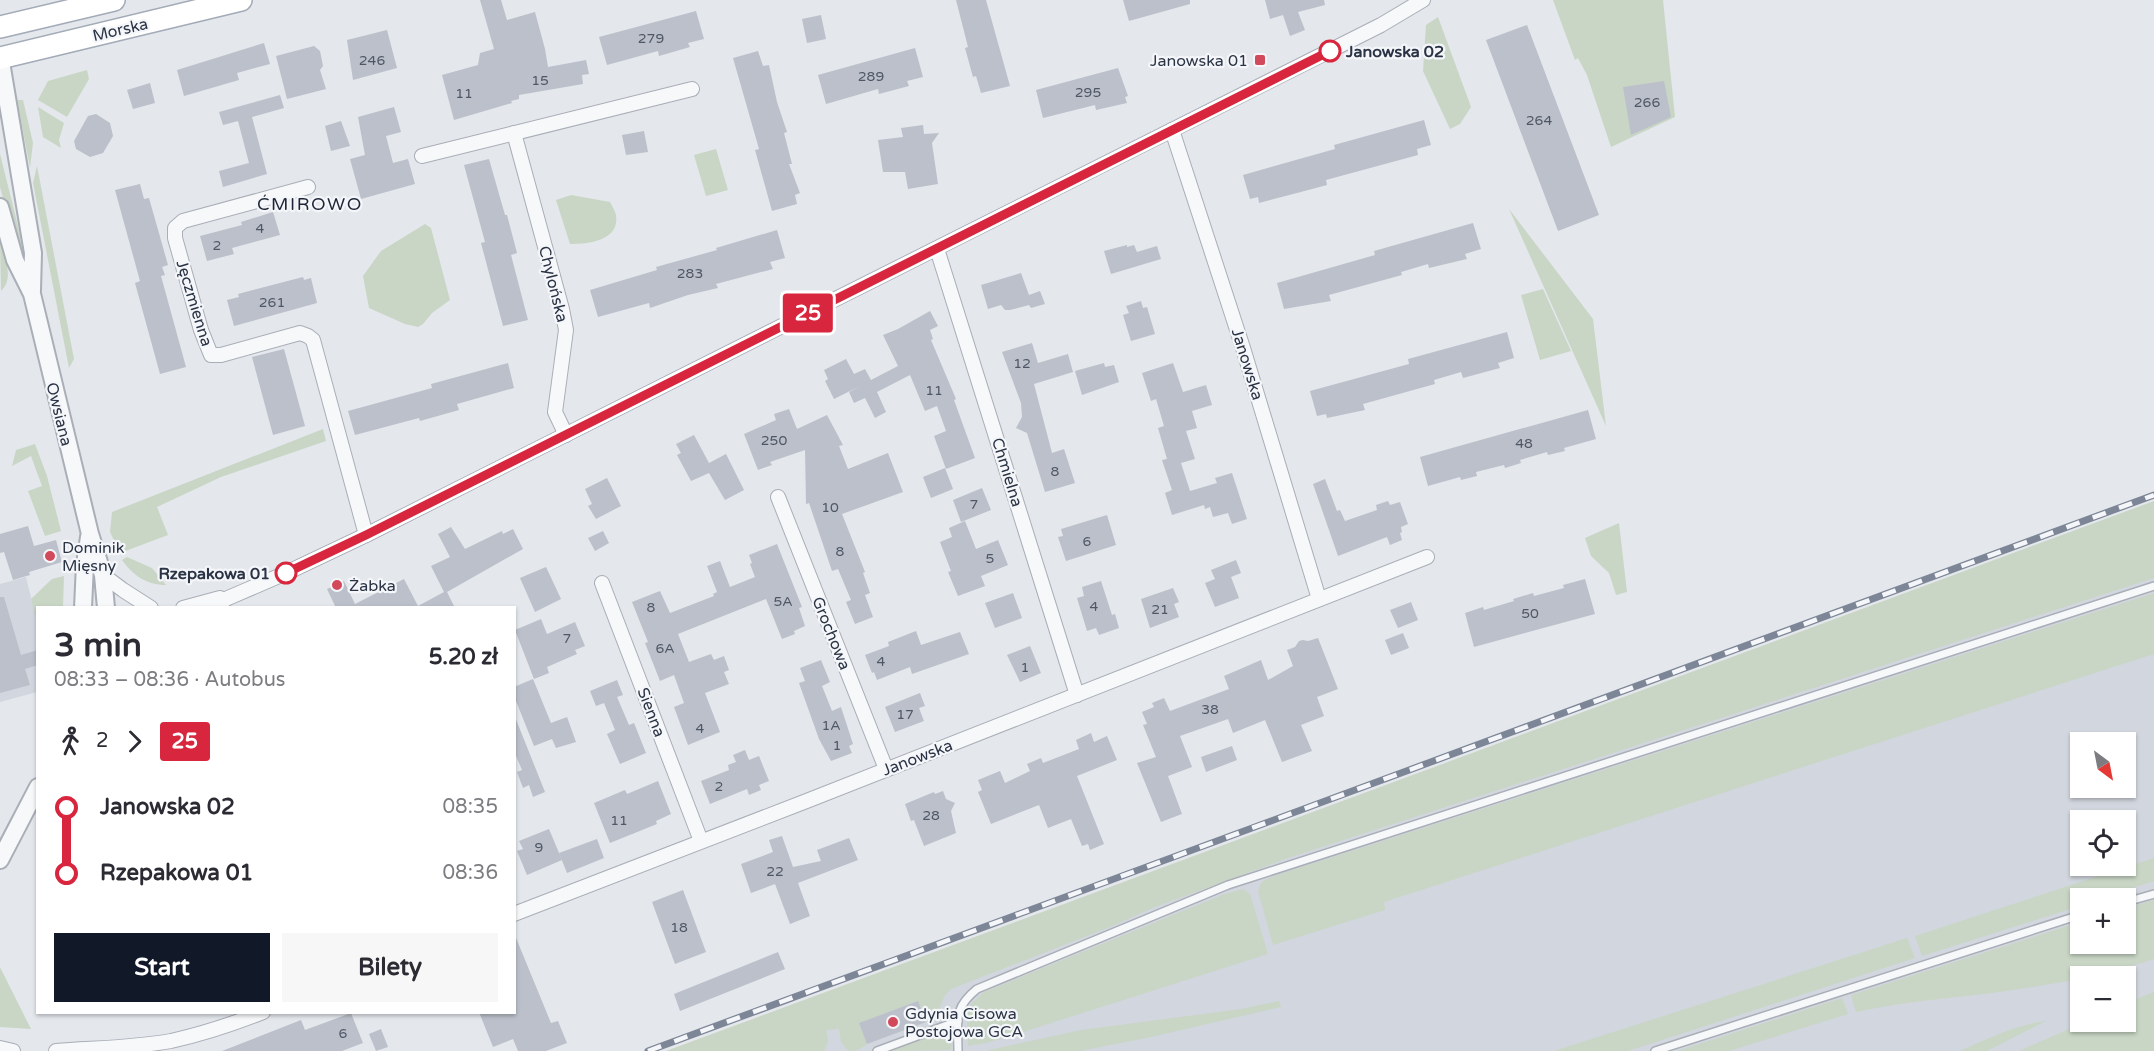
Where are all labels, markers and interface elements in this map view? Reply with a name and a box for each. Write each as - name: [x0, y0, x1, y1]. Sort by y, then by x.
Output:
- street label: Morska: [91, 14, 150, 46]
- house number: 279: [638, 30, 664, 47]
- marker: Janowska 02: [1319, 40, 1341, 62]
- place label: Janowska 02: [1345, 42, 1444, 62]
- place label: Janowska 01: [1150, 51, 1248, 71]
- house number: 246: [359, 52, 385, 69]
- marker: Janowska 01: [1253, 53, 1267, 67]
- house number: 289: [858, 68, 884, 85]
- house number: 15: [531, 72, 549, 89]
- house number: 295: [1075, 84, 1101, 101]
- house number: 11: [455, 85, 473, 102]
- house number: 266: [1634, 94, 1660, 111]
- house number: 264: [1526, 112, 1552, 129]
- district label: ĆMIROWO: [257, 193, 363, 215]
- house number: 4: [256, 220, 265, 237]
- house number: 2: [213, 237, 221, 254]
- street label: Chylońska: [534, 244, 572, 325]
- street label: Jęczmienna: [171, 258, 217, 349]
- house number: 283: [677, 265, 703, 282]
- house number: 261: [259, 294, 285, 311]
- line badge: 25: [781, 294, 835, 332]
- text: 25: [795, 301, 821, 326]
- street label: Janowska: [1227, 326, 1267, 402]
- house number: 12: [1013, 355, 1031, 372]
- street label: Owsiana: [41, 380, 77, 448]
- house number: 11: [925, 382, 943, 399]
- house number: 250: [761, 432, 787, 449]
- street label: Chmielna: [987, 435, 1027, 509]
- house number: 48: [1515, 435, 1533, 452]
- house number: 8: [1051, 463, 1060, 480]
- house number: 7: [970, 496, 978, 513]
- house number: 10: [821, 499, 839, 516]
- house number: 6: [1083, 533, 1092, 550]
- place label: Dominik Mięsny: [62, 538, 125, 576]
- house number: 8: [836, 543, 845, 560]
- marker: Dominik Mięsny: [43, 549, 57, 563]
- house number: 5: [986, 550, 994, 567]
- marker: Rzepakowa 01: [275, 562, 297, 584]
- place label: Rzepakowa 01: [158, 564, 270, 584]
- place label: Żabka: [349, 576, 396, 596]
- marker: Żabka: [330, 578, 344, 592]
- house number: 5A: [773, 593, 793, 610]
- street label: Grochowa: [807, 594, 855, 673]
- house number: 4: [1090, 598, 1099, 615]
- house number: 8: [647, 599, 656, 616]
- house number: 21: [1151, 601, 1169, 618]
- house number: 50: [1521, 605, 1539, 622]
- text: 3 min: [54, 626, 142, 665]
- house number: 7: [563, 630, 571, 647]
- house number: 6A: [655, 640, 675, 657]
- text: 5.20 zł: [429, 644, 498, 670]
- house number: 4: [877, 653, 886, 670]
- house number: 1: [1021, 659, 1029, 676]
- text: 08:33 – 08:36 · Autobus: [54, 668, 285, 692]
- street label: Sienna: [633, 685, 670, 740]
- house number: 38: [1201, 701, 1219, 718]
- house number: 17: [896, 706, 914, 723]
- house number: 1A: [821, 717, 841, 734]
- house number: 4: [696, 720, 705, 737]
- icon: walk: [54, 725, 87, 758]
- icon: forward: [118, 725, 151, 758]
- text: 2: [96, 729, 109, 753]
- text: 25: [172, 729, 198, 754]
- north arrow: [2070, 732, 2136, 798]
- map controls: [2070, 732, 2136, 1032]
- street label: Janowska: [879, 735, 955, 780]
- house number: 1: [833, 737, 841, 754]
- house number: 2: [715, 778, 723, 795]
- text: Janowska 02: [100, 794, 235, 820]
- text: 08:35: [443, 795, 498, 819]
- house number: 28: [922, 807, 940, 824]
- button: locate: [2070, 810, 2136, 876]
- house number: 11: [610, 812, 628, 829]
- house number: 9: [535, 839, 543, 856]
- text: Rzepakowa 01: [100, 860, 253, 886]
- text: 08:36: [443, 861, 498, 885]
- house number: 22: [766, 863, 784, 880]
- button: +: [2070, 888, 2136, 954]
- house number: 18: [670, 919, 688, 936]
- button: Start: [54, 933, 270, 1002]
- button: Bilety: [282, 933, 498, 1002]
- button: −: [2070, 966, 2136, 1032]
- place label: Gdynia Cisowa Postojowa GCA: [905, 1004, 1023, 1042]
- marker: Gdynia Cisowa Postojowa GCA: [886, 1015, 900, 1029]
- house number: 6: [339, 1025, 348, 1042]

